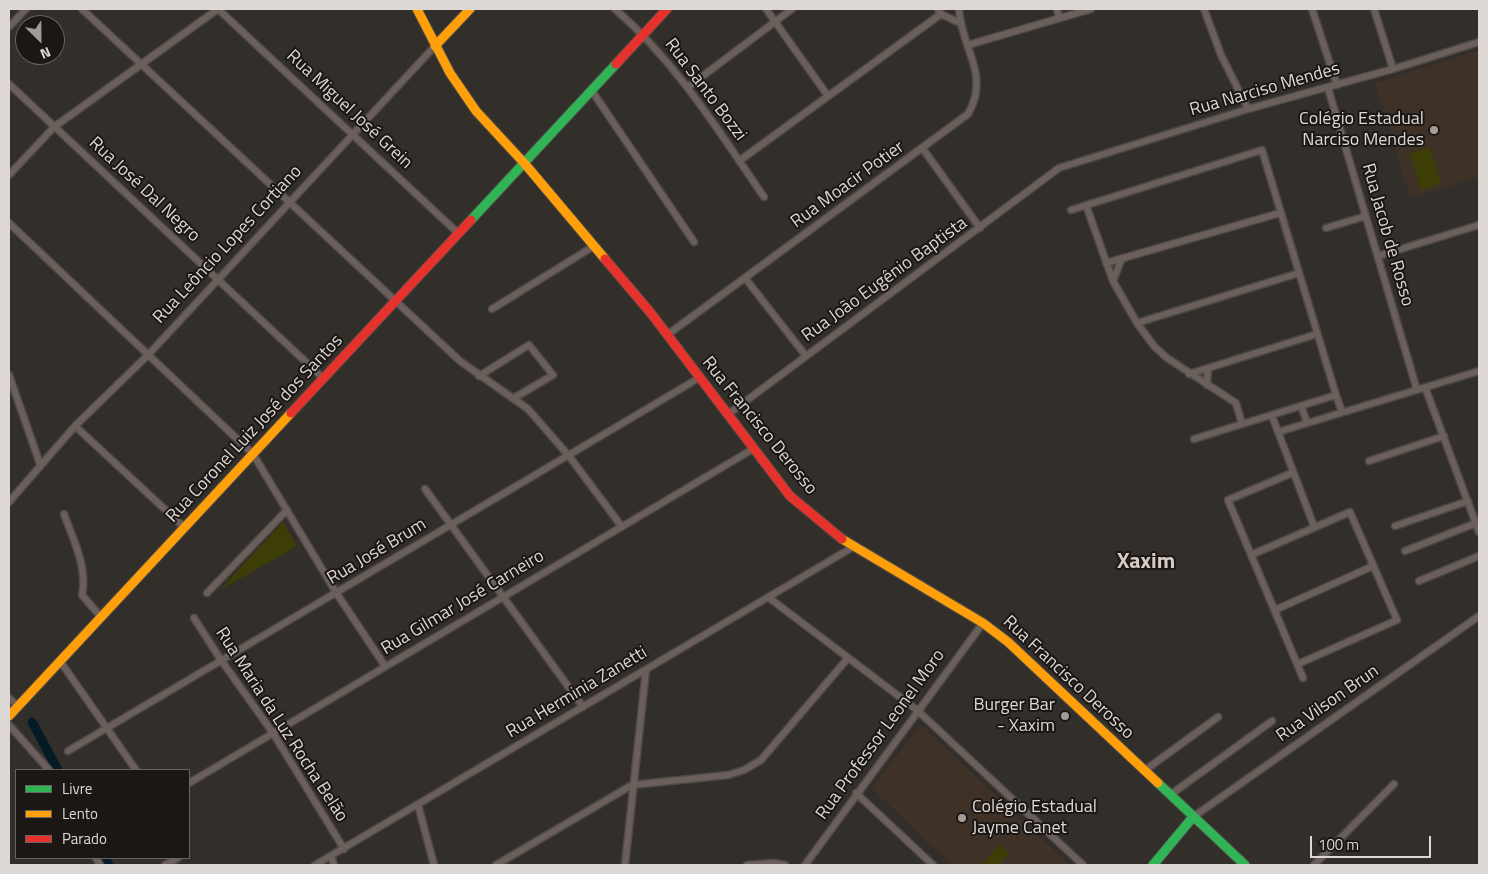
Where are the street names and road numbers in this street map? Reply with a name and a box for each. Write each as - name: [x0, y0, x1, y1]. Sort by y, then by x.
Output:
- street label: Rua Santo Bozzi: [659, 35, 751, 145]
- street label: Rua Miguel José Grein: [281, 46, 417, 174]
- street label: Rua Narciso Mendes: [1187, 58, 1343, 122]
- street label: Rua José Dal Negro: [84, 133, 204, 247]
- street label: Rua Moacir Potier: [787, 137, 909, 233]
- street label: Rua Leôncio Lopes Cortiano: [149, 161, 307, 329]
- street label: Rua Jacob de Rosso: [1356, 161, 1418, 309]
- street label: Rua João Eugênio Baptista: [798, 213, 972, 347]
- street label: Rua Coronel Luiz José dos Santos: [162, 330, 348, 528]
- street label: Rua Francisco Derosso: [697, 353, 821, 499]
- street label: Rua José Brum: [324, 514, 430, 590]
- street label: Rua Gilmar José Carneiro: [378, 546, 548, 660]
- street label: Rua Francisco Derosso: [998, 612, 1138, 744]
- street label: Rua Maria da Luz Rocha Belão: [210, 624, 352, 826]
- street label: Rua Herminia Zanetti: [503, 642, 651, 744]
- street label: Rua Professor Leonel Moro: [812, 646, 950, 824]
- street label: Rua Vilson Brun: [1273, 661, 1383, 747]

